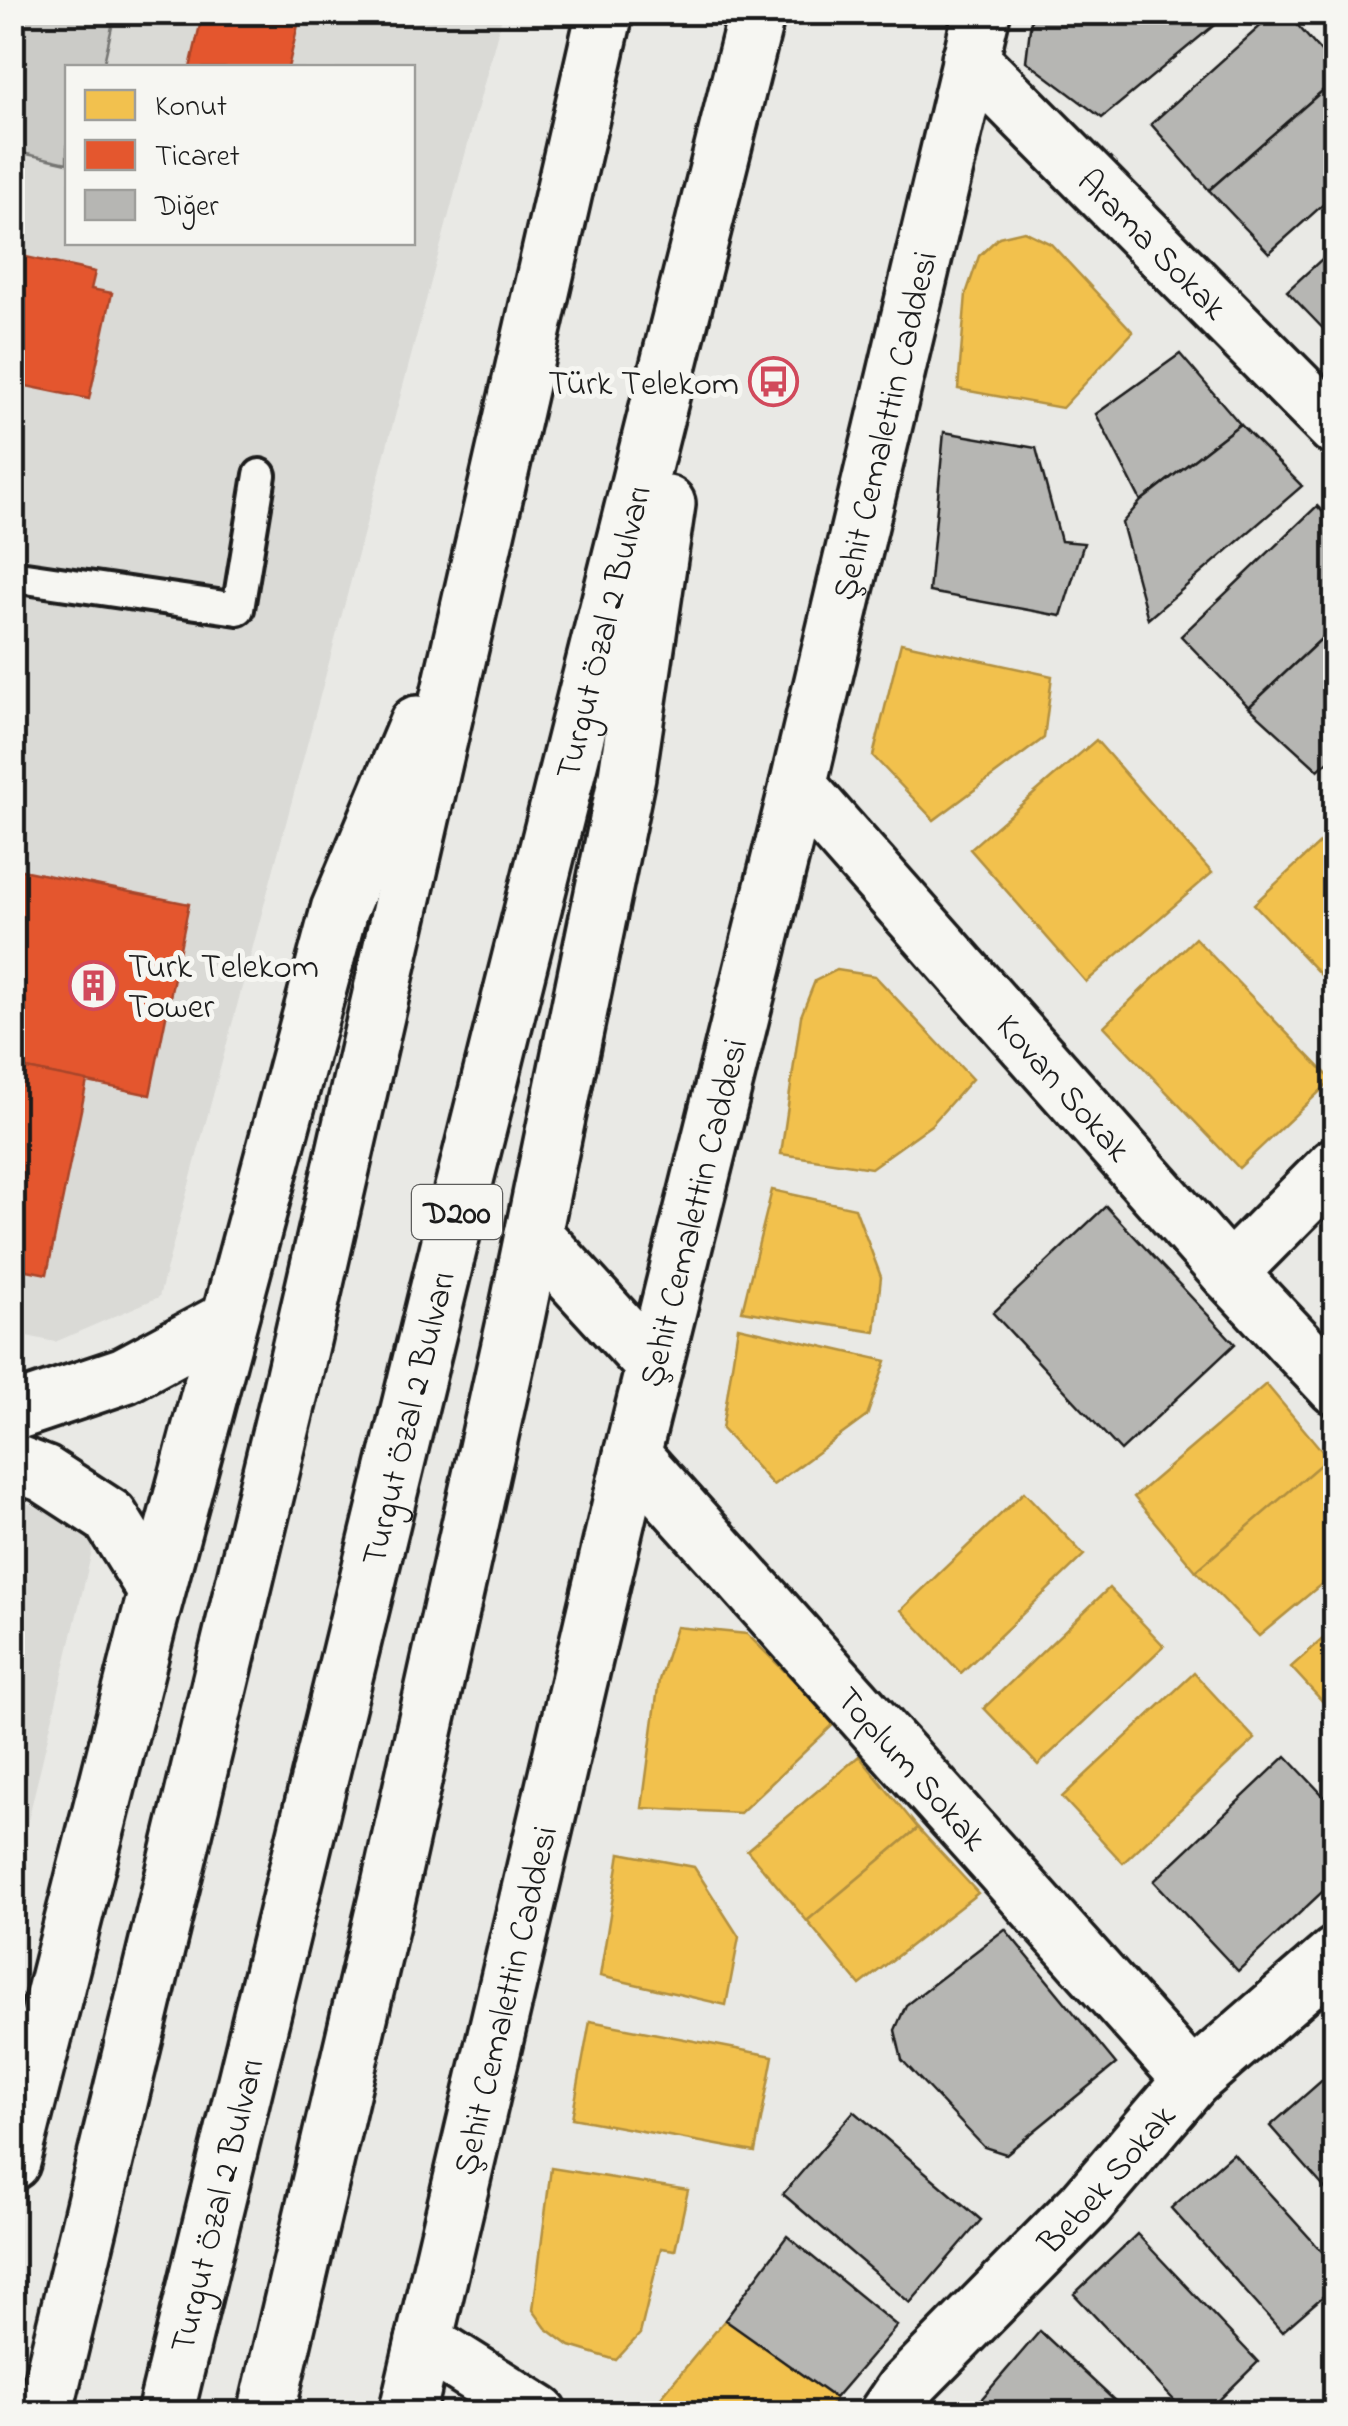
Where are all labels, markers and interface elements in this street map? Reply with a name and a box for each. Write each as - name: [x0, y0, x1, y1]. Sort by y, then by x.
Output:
- legend: [65, 65, 415, 245]
- text: Konut: [155, 86, 227, 130]
- text: Ticaret: [155, 136, 240, 180]
- street label: Arama Sokak: [1064, 159, 1238, 334]
- text: Diğer: [154, 186, 219, 230]
- street label: Şehit Cemalettin Caddesi: [821, 246, 953, 606]
- bus stop icon: Türk Telekom: [748, 356, 800, 408]
- place label: Türk Telekom: [548, 360, 739, 411]
- street label: Turgut Özal 2 Bulvarı: [544, 480, 667, 785]
- place label: Turk Telekom Tower: [128, 943, 319, 1034]
- building icon: Turk Telekom Tower: [67, 959, 119, 1011]
- street label: Kovan Sokak: [982, 1004, 1142, 1175]
- street label: Şehit Cemalettin Caddesi: [628, 1034, 763, 1393]
- road number: D200: [412, 1185, 502, 1239]
- street label: Turgut Özal 2 Bulvarı: [350, 1266, 471, 1571]
- street label: Toplum Sokak: [822, 1676, 998, 1864]
- street label: Şehit Cemalettin Caddesi: [442, 1821, 573, 2181]
- street label: Turgut Özal 2 Bulvarı: [159, 2053, 280, 2358]
- street label: Bebek Sokak: [1027, 2094, 1190, 2269]

